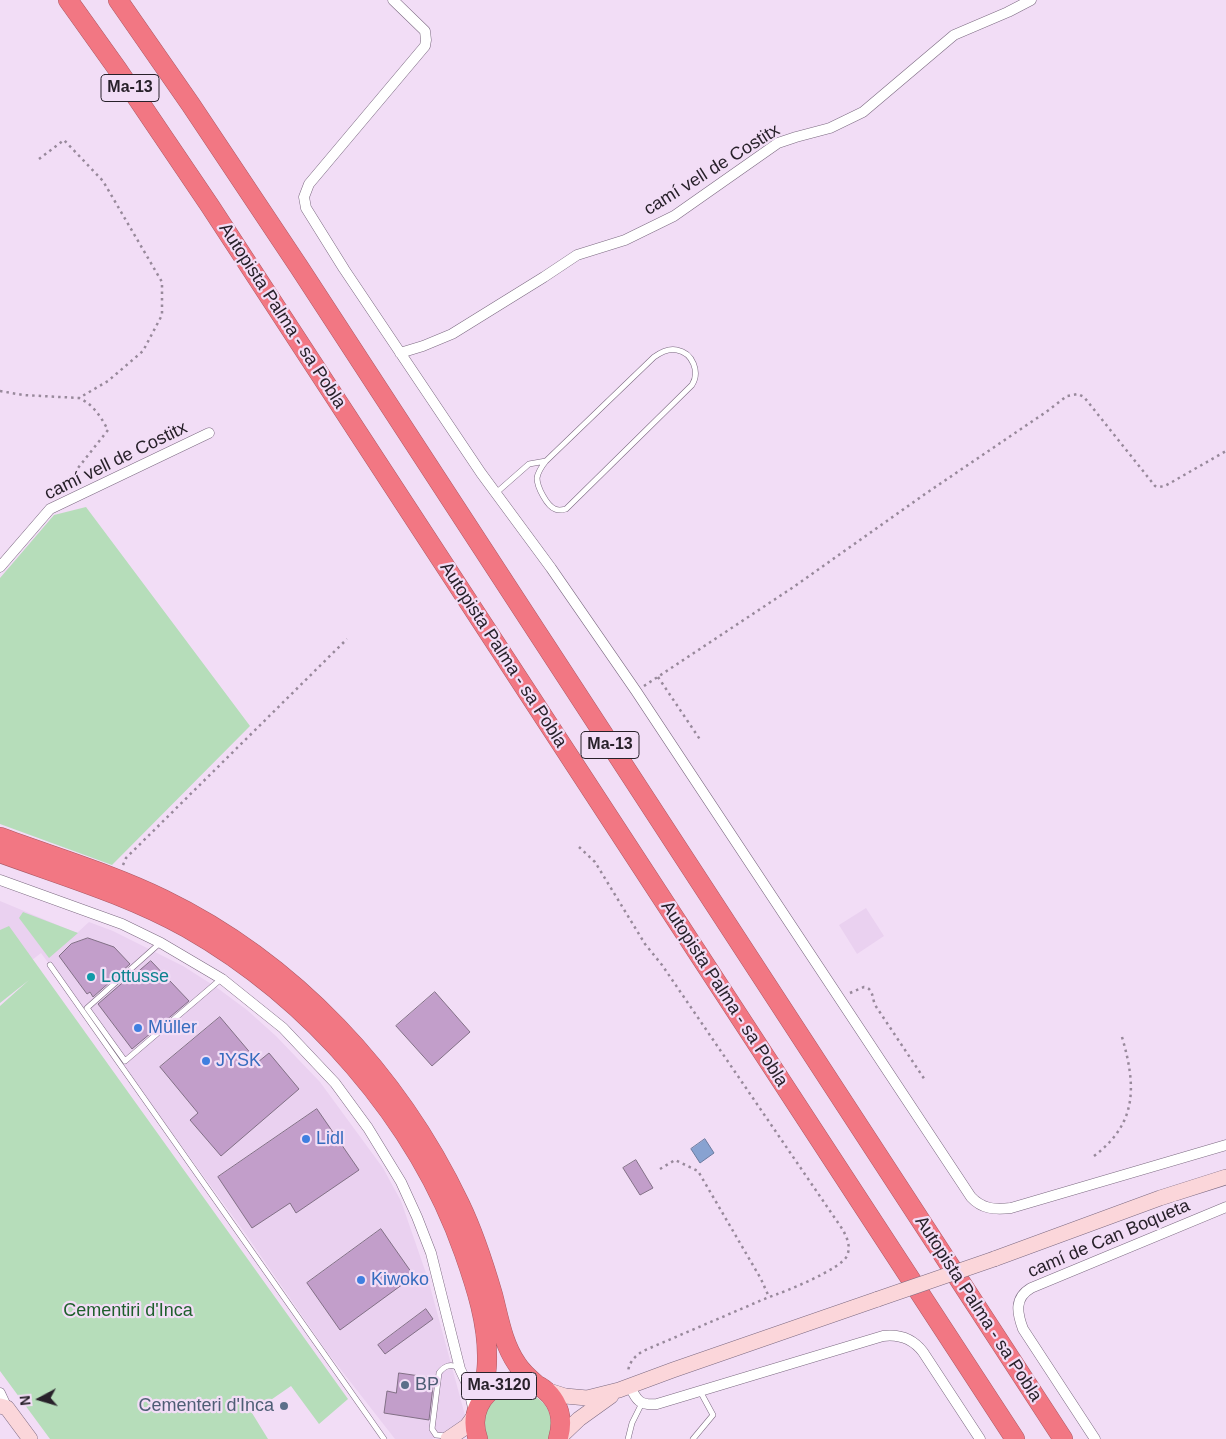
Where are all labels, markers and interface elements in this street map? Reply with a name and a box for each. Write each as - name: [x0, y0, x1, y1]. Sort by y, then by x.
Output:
- road number: Ma-13: [101, 75, 159, 102]
- street label: camí vell de Costitx: [640, 119, 784, 221]
- street label: Autopista Palma - sa Pobla: [214, 219, 350, 413]
- street label: camí vell de Costitx: [41, 417, 191, 505]
- street label: Autopista Palma - sa Pobla: [435, 558, 571, 752]
- road number: Ma-13: [581, 732, 639, 758]
- street label: Autopista Palma - sa Pobla: [656, 897, 792, 1091]
- place label: Lottusse: [101, 966, 169, 988]
- marker: Lottusse: [85, 971, 97, 983]
- place label: Müller: [148, 1017, 197, 1039]
- marker: Müller: [132, 1022, 144, 1034]
- place label: JYSK: [216, 1050, 261, 1072]
- marker: JYSK: [200, 1055, 212, 1067]
- place label: Lidl: [316, 1128, 344, 1150]
- marker: Lidl: [300, 1133, 312, 1145]
- street label: camí de Can Boqueta: [1025, 1195, 1193, 1283]
- street label: Autopista Palma - sa Pobla: [910, 1212, 1046, 1406]
- place label: Kiwoko: [371, 1269, 429, 1291]
- marker: Kiwoko: [355, 1274, 367, 1286]
- park label: Cementiri d'Inca: [63, 1300, 193, 1322]
- road number: Ma-3120: [462, 1372, 536, 1400]
- north arrow: [15, 1374, 65, 1424]
- place label: BP: [415, 1374, 439, 1396]
- marker: BP: [399, 1379, 411, 1391]
- text: N: [17, 1395, 34, 1406]
- place label: Cementeri d'Inca: [138, 1395, 274, 1417]
- marker: Cementeri d'Inca: [278, 1400, 290, 1412]

